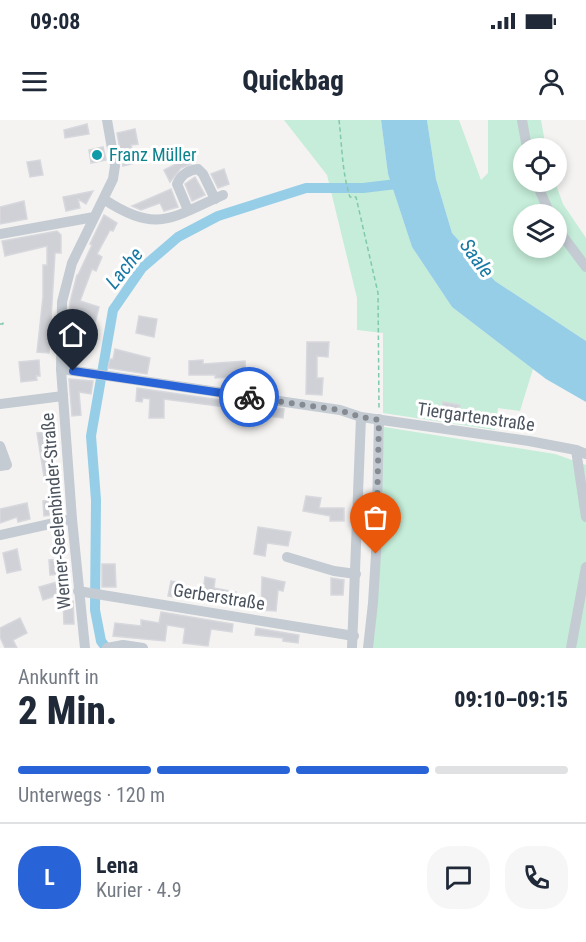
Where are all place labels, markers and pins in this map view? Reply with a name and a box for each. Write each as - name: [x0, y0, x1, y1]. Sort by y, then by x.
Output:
- place label: Franz Müller: [109, 144, 197, 165]
- marker: Franz Müller: [90, 148, 104, 162]
- pin: [47, 309, 98, 371]
- pin: [350, 492, 401, 554]

